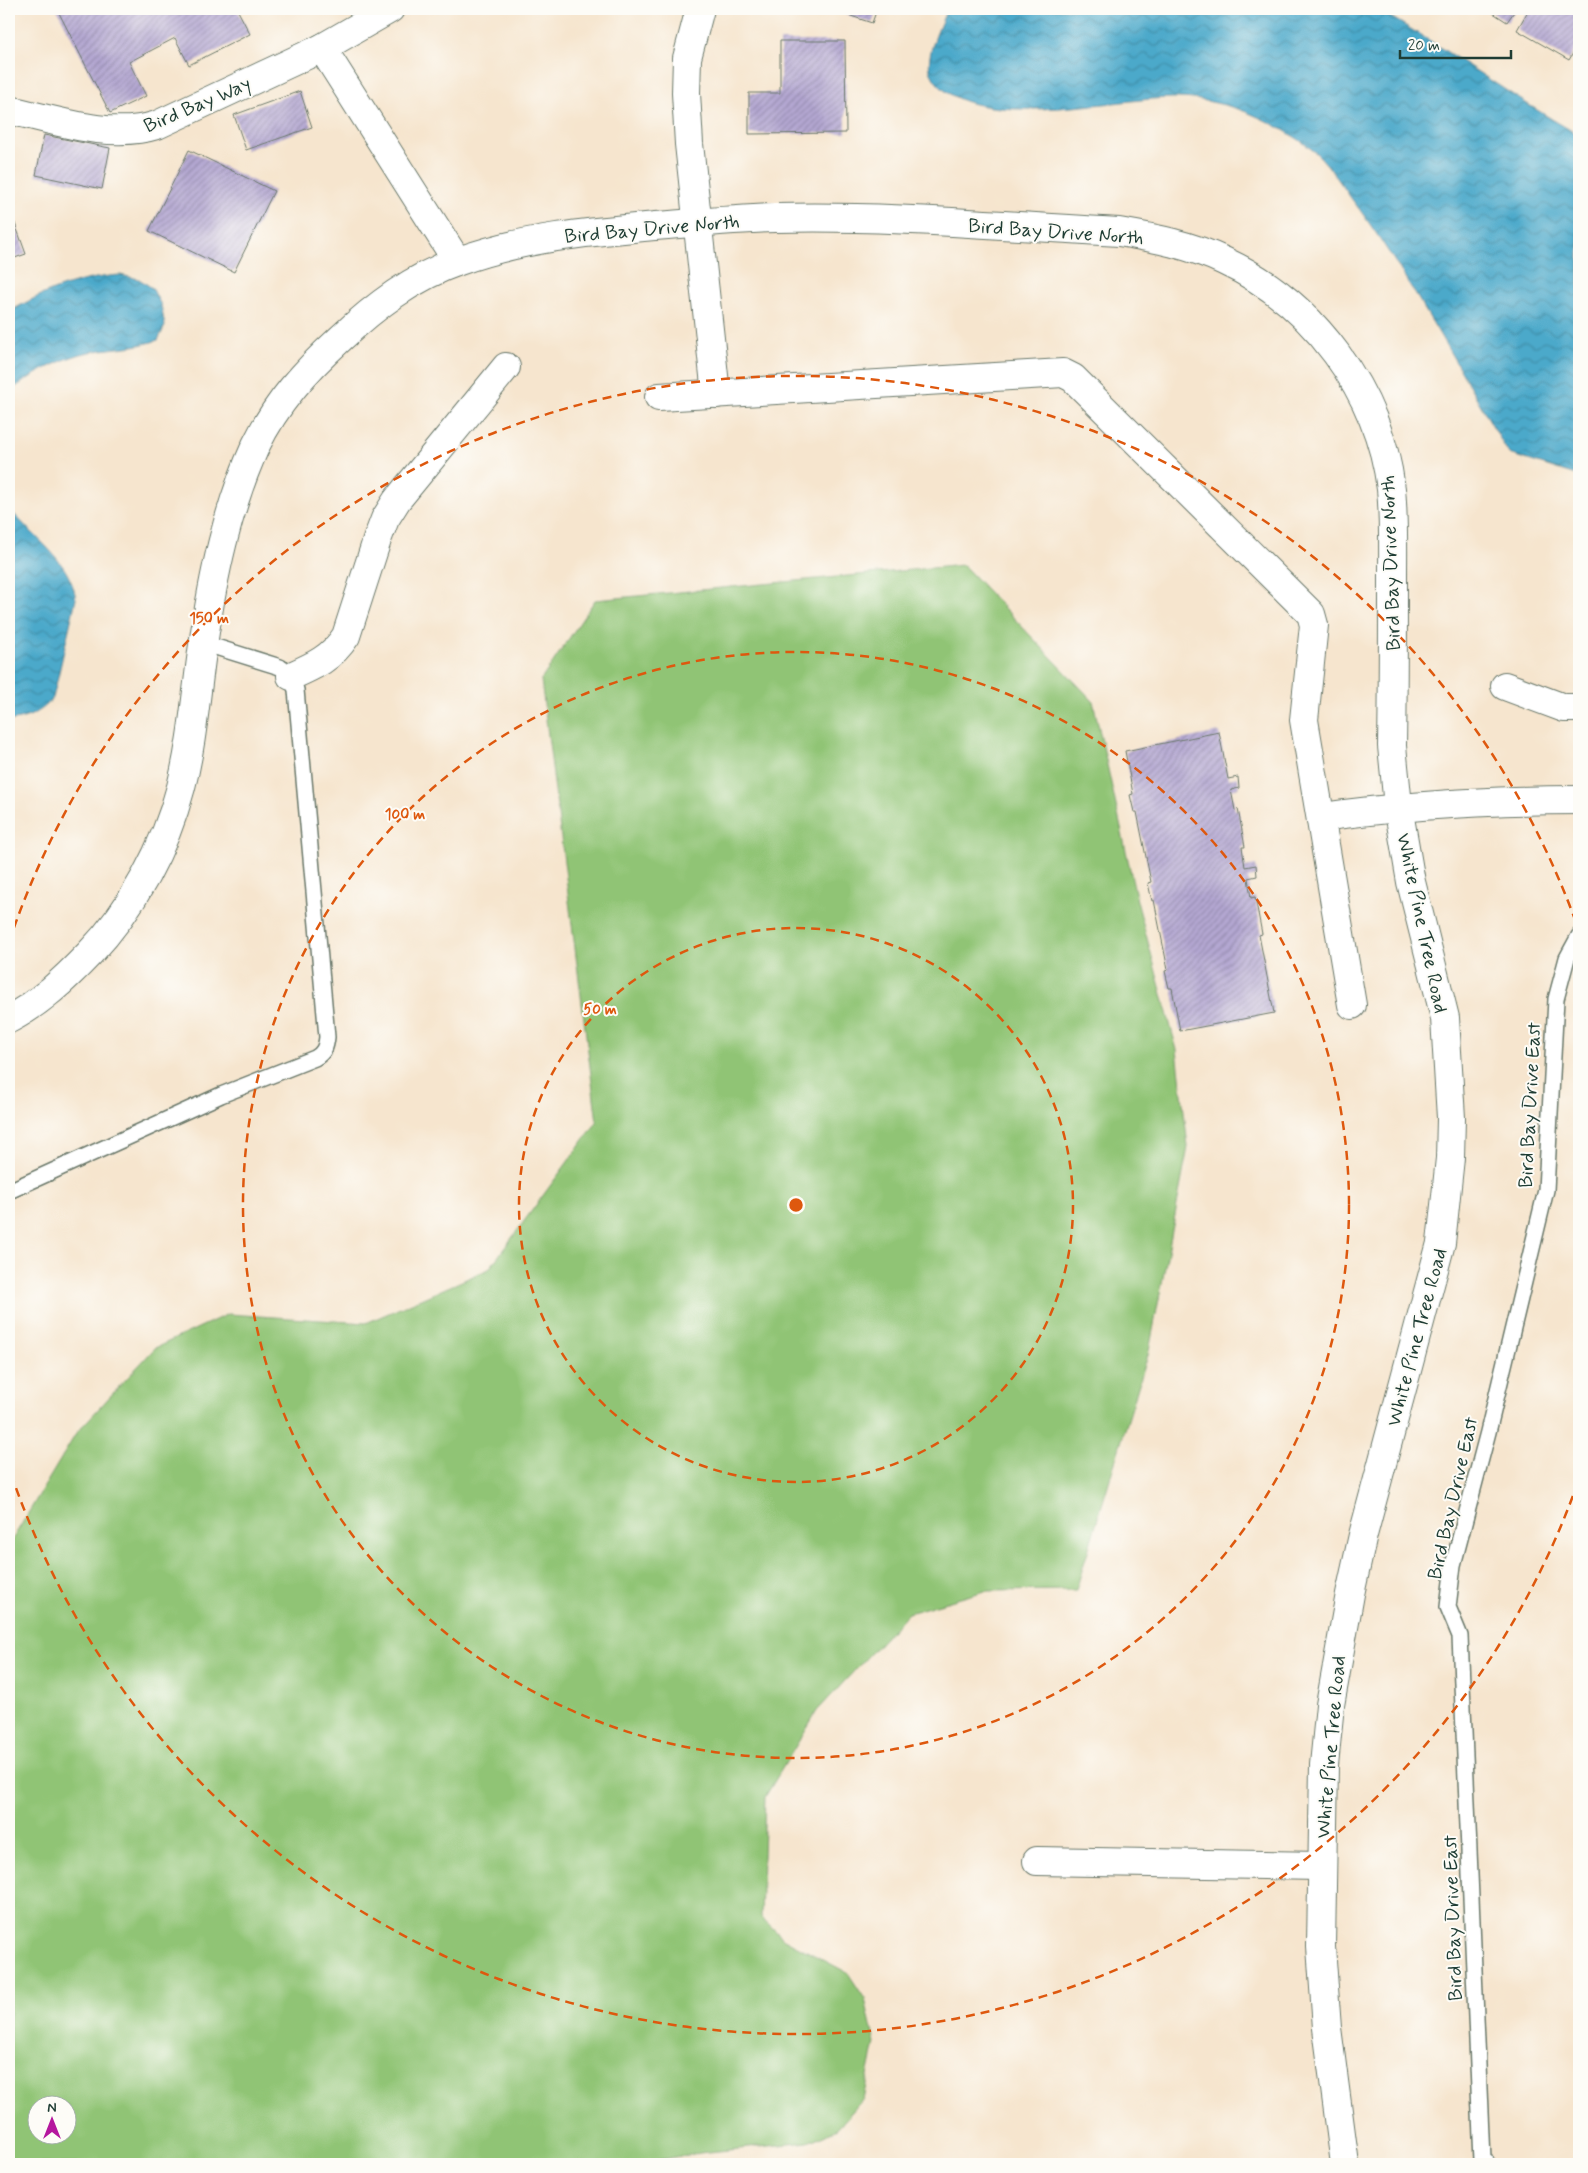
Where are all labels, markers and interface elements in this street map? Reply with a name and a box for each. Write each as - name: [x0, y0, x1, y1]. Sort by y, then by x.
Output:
- scale bar: [1400, 28, 1512, 60]
- text: 20 m: [1408, 36, 1440, 56]
- street label: Bird Bay Way: [140, 71, 255, 140]
- street label: Bird Bay Drive North: [563, 208, 741, 251]
- street label: Bird Bay Drive North: [967, 213, 1145, 252]
- street label: Bird Bay Drive North: [1375, 475, 1408, 651]
- text: 150 m: [189, 609, 229, 629]
- text: 100 m: [385, 805, 425, 825]
- street label: White Pine Tree Road: [1389, 831, 1454, 1016]
- text: 50 m: [583, 1000, 617, 1020]
- street label: Bird Bay Drive East: [1513, 1021, 1548, 1189]
- centre of rings: [787, 1196, 805, 1214]
- street label: White Pine Tree Road: [1381, 1245, 1454, 1430]
- street label: Bird Bay Drive East: [1422, 1414, 1485, 1582]
- street label: White Pine Tree Road: [1310, 1655, 1353, 1840]
- street label: Bird Bay Drive East: [1437, 1834, 1470, 2001]
- north arrow: [28, 2096, 78, 2146]
- text: N: [47, 2099, 57, 2117]

